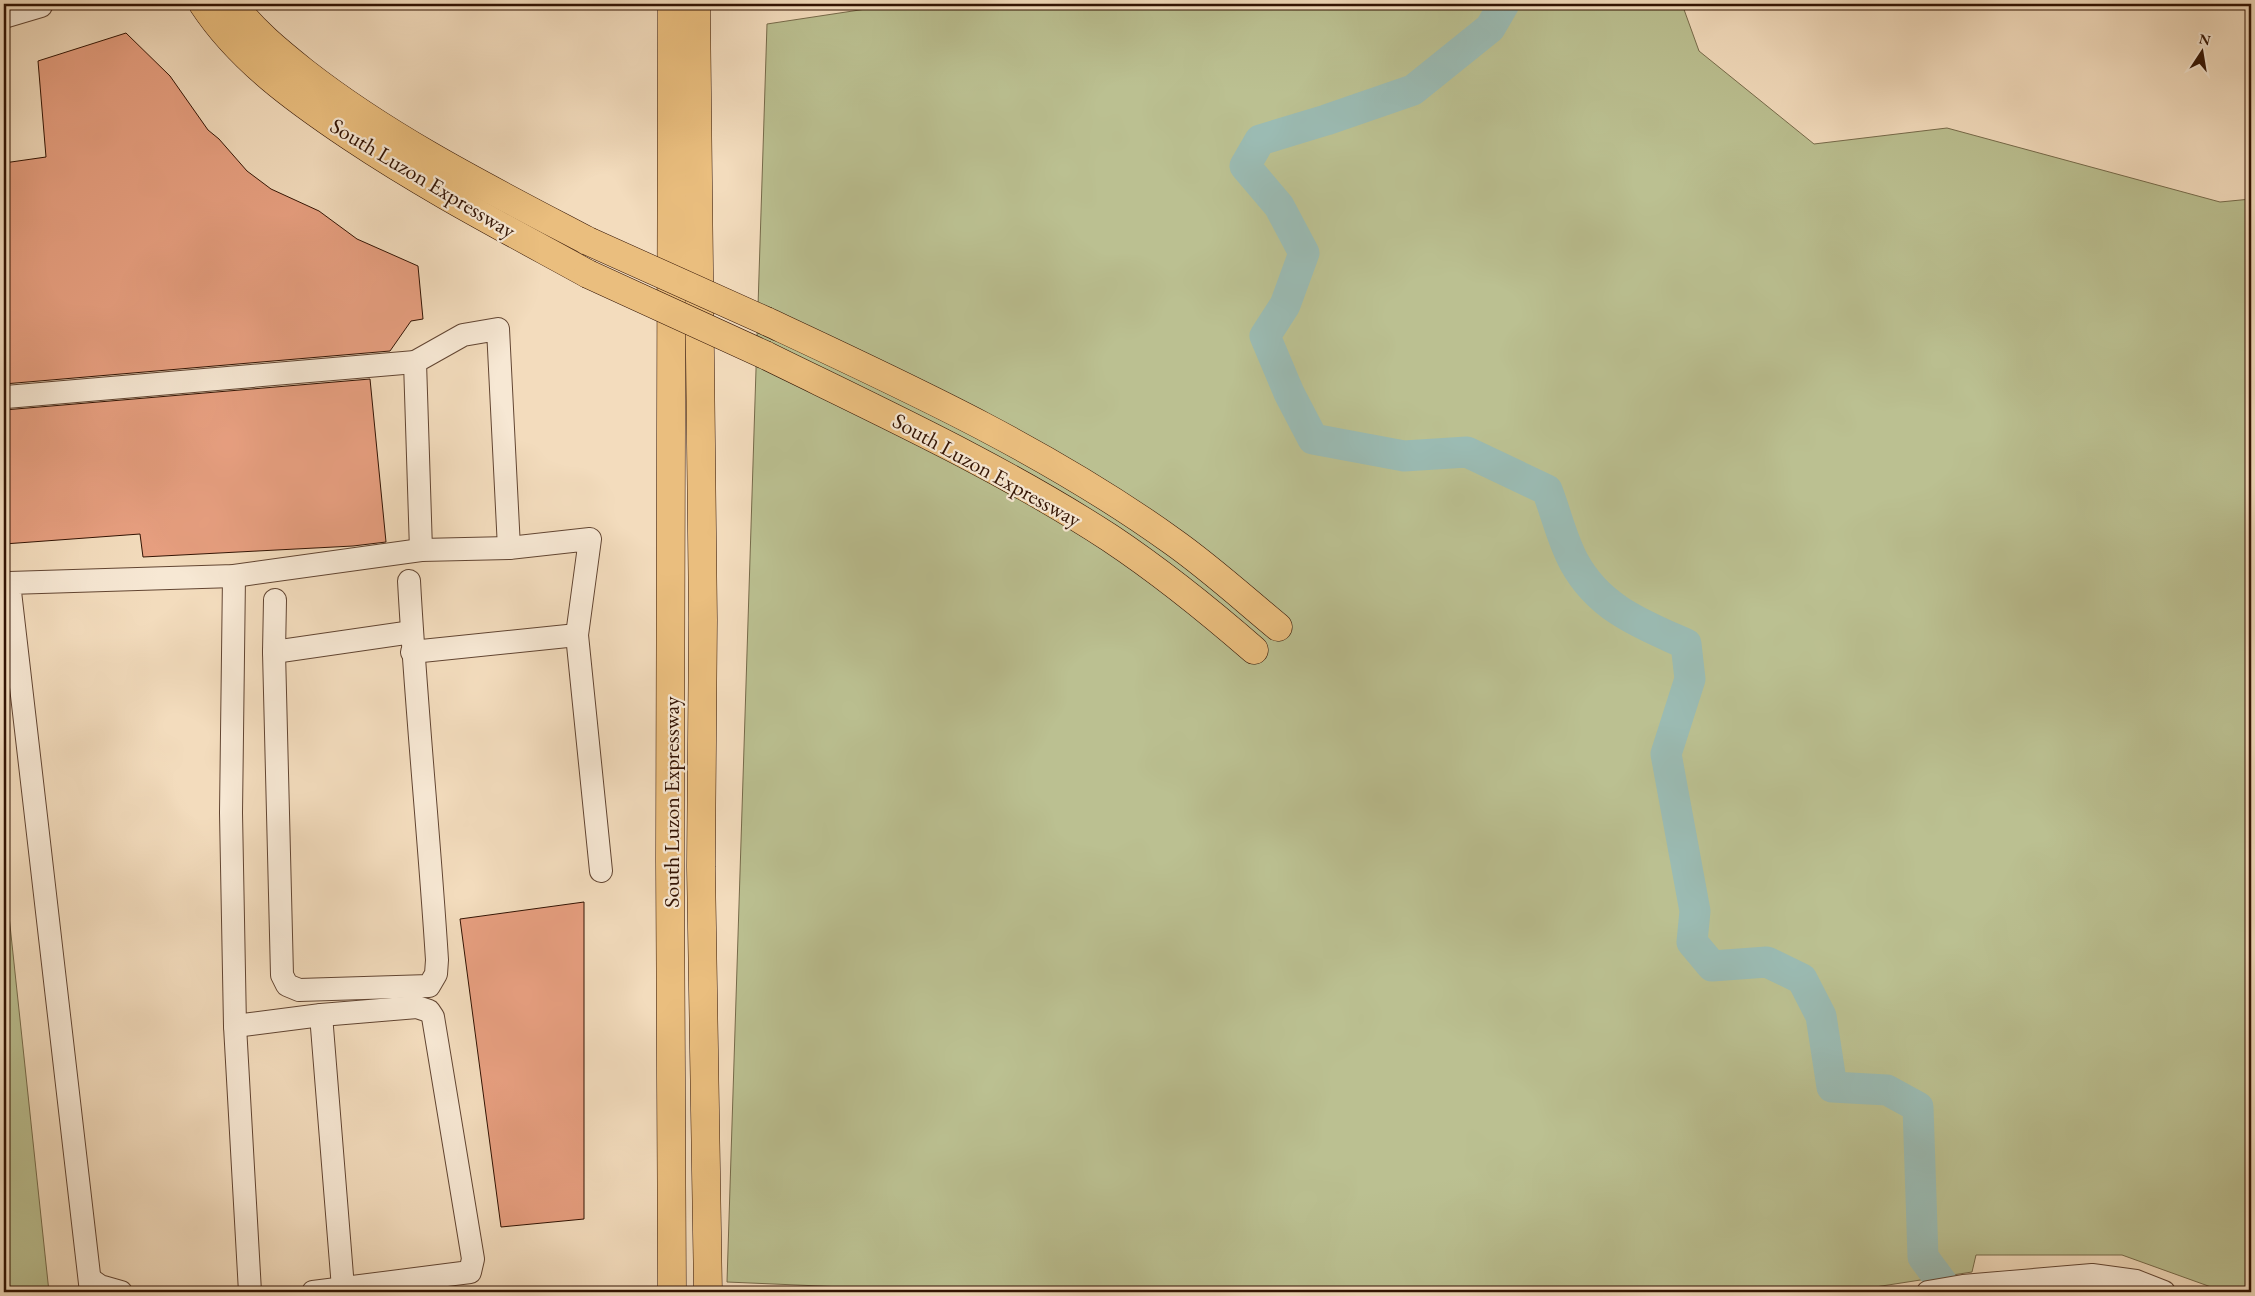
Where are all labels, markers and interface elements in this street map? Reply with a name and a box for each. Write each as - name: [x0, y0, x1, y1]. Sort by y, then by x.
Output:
- north arrow: [2178, 28, 2228, 78]
- text: N: [2197, 29, 2213, 49]
- street label: South Luzon Expressway: [325, 111, 521, 245]
- street label: South Luzon Expressway: [888, 406, 1087, 534]
- street label: South Luzon Expressway: [657, 696, 686, 908]

